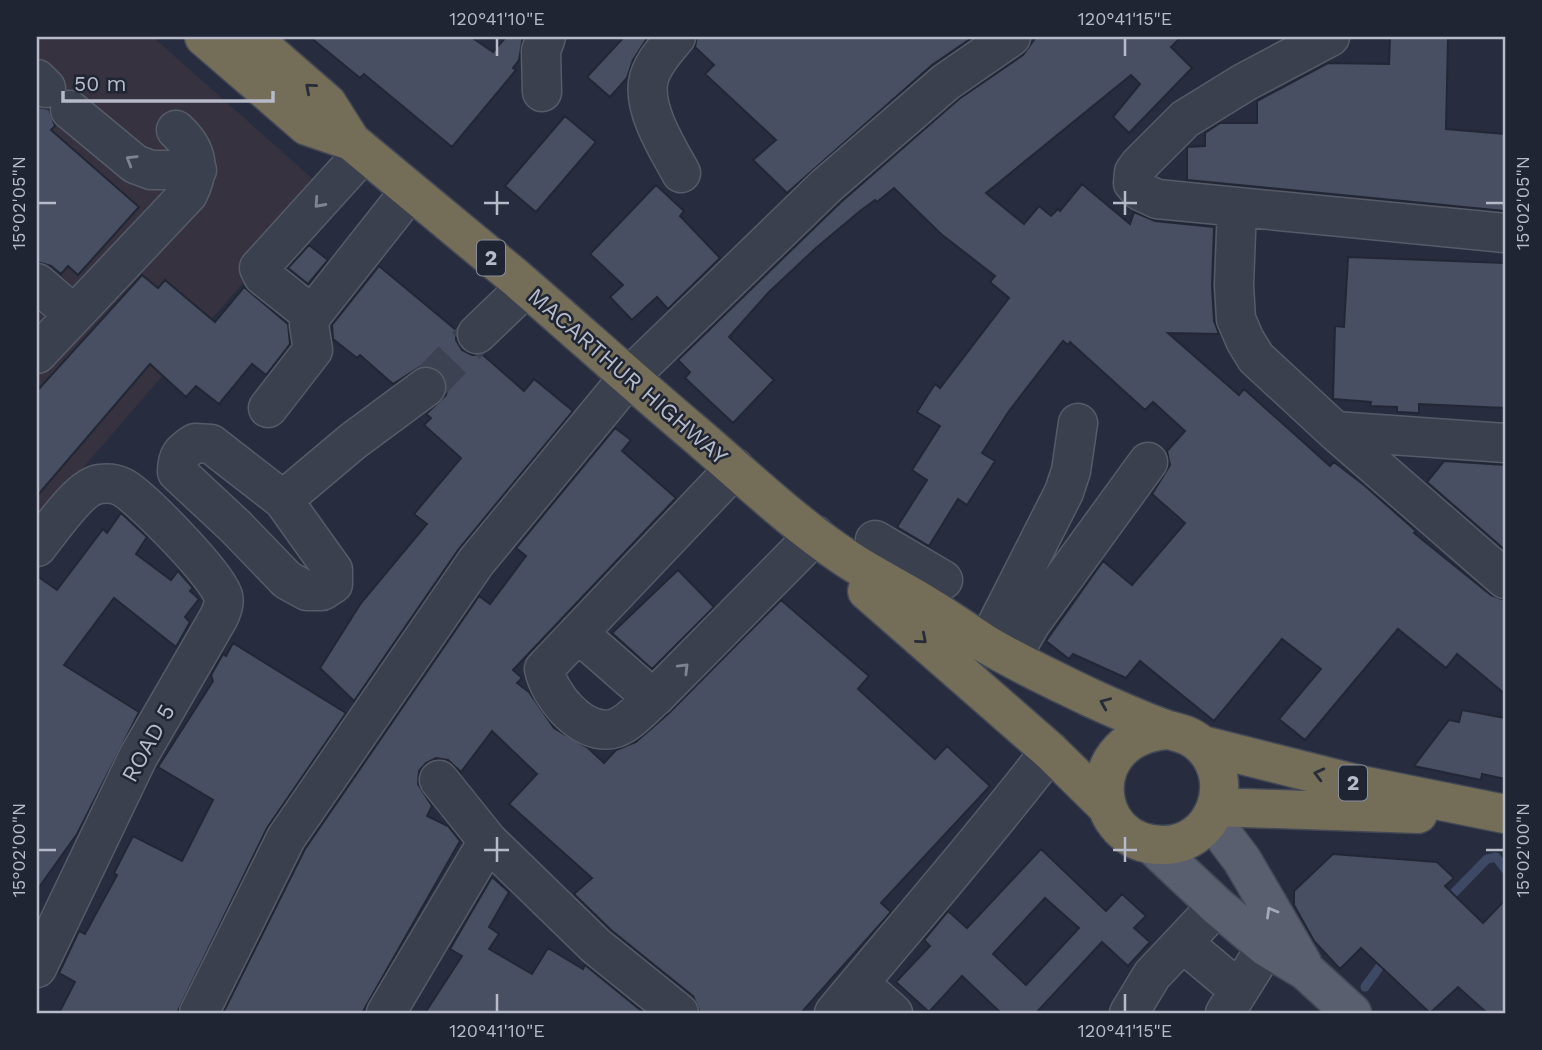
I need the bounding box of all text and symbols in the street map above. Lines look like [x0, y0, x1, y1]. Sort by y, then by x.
text: 120°41'10"E [449, 8, 545, 29]
text: 120°41'15"E [1078, 8, 1172, 29]
scale bar [63, 60, 273, 104]
text: 50 m [74, 71, 126, 96]
one-way arrow [305, 84, 318, 96]
one-way arrow [126, 155, 139, 168]
text: 15°02'05"N [8, 156, 29, 250]
text: 15°02'05"N [1512, 156, 1533, 250]
one-way arrow [315, 195, 327, 208]
road number: 2 [477, 240, 505, 276]
street label: MACARTHUR HIGHWAY [522, 282, 733, 470]
one-way arrow [914, 631, 927, 643]
one-way arrow [676, 663, 689, 676]
one-way arrow [1099, 698, 1111, 712]
street label: ROAD 5 [116, 700, 181, 787]
road number: 2 [1339, 766, 1367, 800]
one-way arrow [1313, 768, 1325, 782]
text: 15°02'00"N [8, 803, 29, 897]
text: 15°02'00"N [1512, 803, 1533, 897]
one-way arrow [1266, 907, 1279, 919]
text: 120°41'10"E [449, 1020, 545, 1041]
text: 120°41'15"E [1078, 1020, 1172, 1041]

